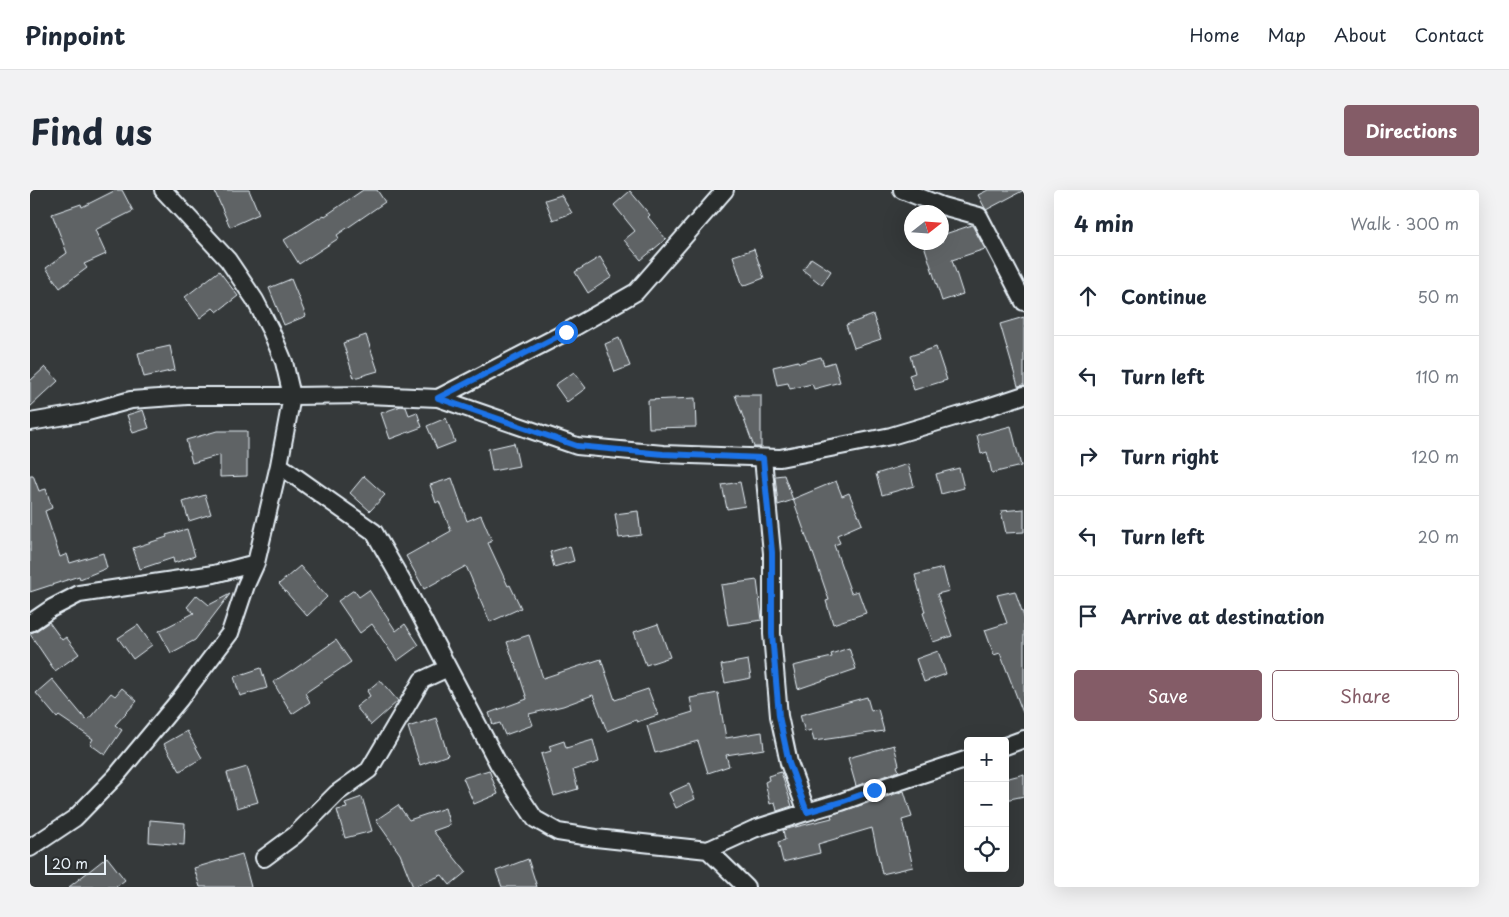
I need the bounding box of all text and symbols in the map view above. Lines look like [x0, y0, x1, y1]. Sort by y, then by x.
text: Pinpoint [25, 17, 126, 53]
text: Home [1189, 21, 1239, 48]
text: Map [1267, 21, 1306, 48]
text: About [1334, 21, 1386, 48]
text: Contact [1414, 21, 1484, 48]
text: Find us [30, 104, 152, 157]
button: Directions [1344, 105, 1479, 156]
north arrow [904, 205, 949, 250]
text: 4 min [1074, 207, 1134, 239]
text: Walk · 300 m [1350, 211, 1459, 235]
icon: ahead [1074, 282, 1102, 310]
text: Continue [1121, 282, 1207, 310]
text: 50 m [1418, 284, 1459, 308]
route start [555, 321, 578, 344]
icon: left [1074, 362, 1102, 390]
text: Turn left [1121, 362, 1205, 390]
text: 110 m [1416, 364, 1459, 388]
icon: right [1074, 442, 1102, 470]
text: Turn right [1121, 442, 1219, 470]
text: 120 m [1412, 444, 1459, 468]
icon: left [1074, 522, 1102, 550]
text: Turn left [1121, 522, 1205, 550]
text: 20 m [1418, 524, 1459, 548]
icon: arrive [1074, 602, 1102, 630]
text: Arrive at destination [1121, 602, 1325, 630]
button: Save [1074, 670, 1262, 721]
button: Share [1272, 670, 1459, 721]
map controls [964, 737, 1009, 872]
button: + [964, 737, 1009, 782]
route end [863, 779, 886, 802]
button: − [964, 782, 1009, 827]
button: locate [964, 827, 1009, 872]
scale bar [45, 852, 106, 875]
text: 20 m [52, 853, 88, 874]

